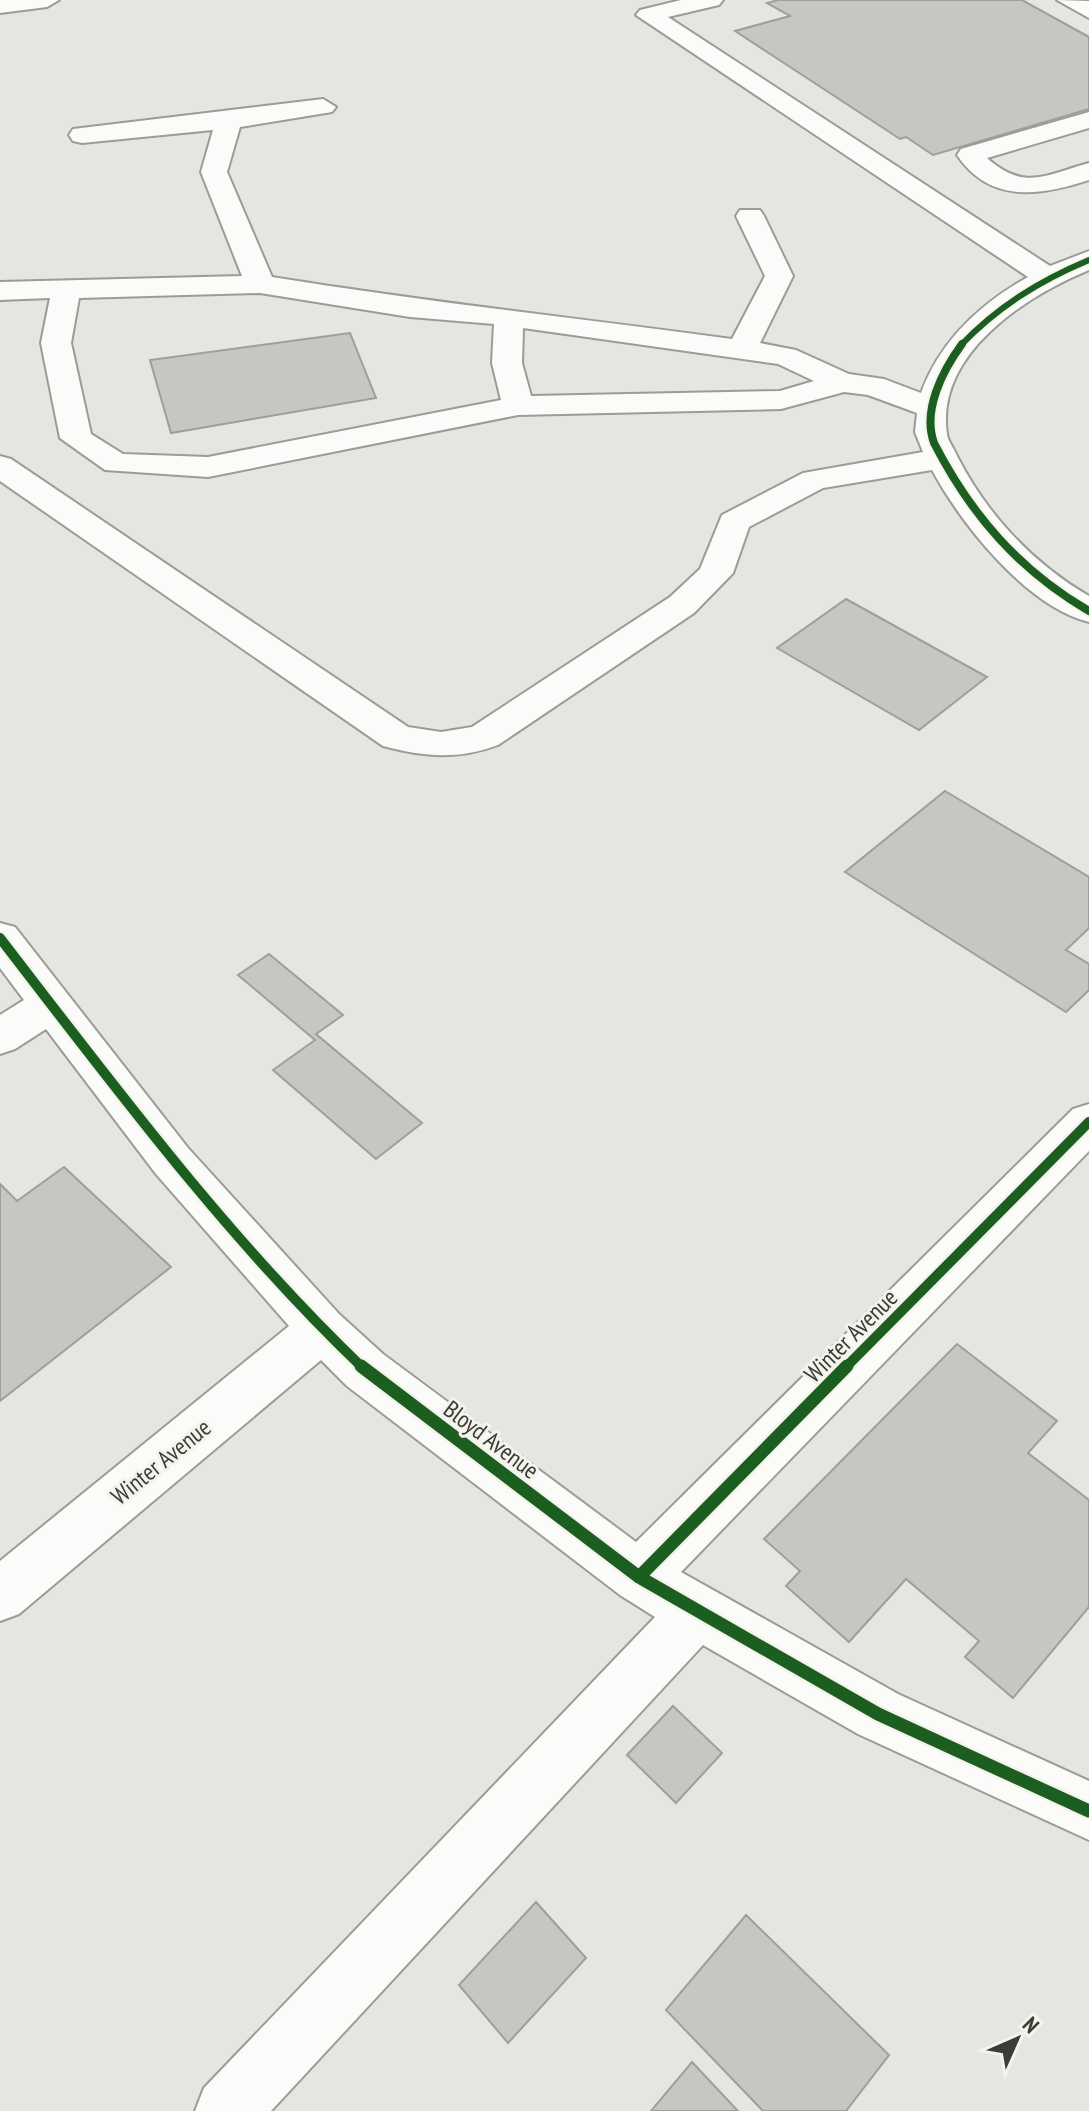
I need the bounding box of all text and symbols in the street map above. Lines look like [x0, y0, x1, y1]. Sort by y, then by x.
street label: Winter Avenue [797, 1282, 904, 1389]
street label: Bloyd Avenue [437, 1394, 545, 1486]
street label: Winter Avenue [104, 1412, 217, 1511]
north arrow [977, 1999, 1057, 2079]
text: N [1017, 2011, 1045, 2039]

